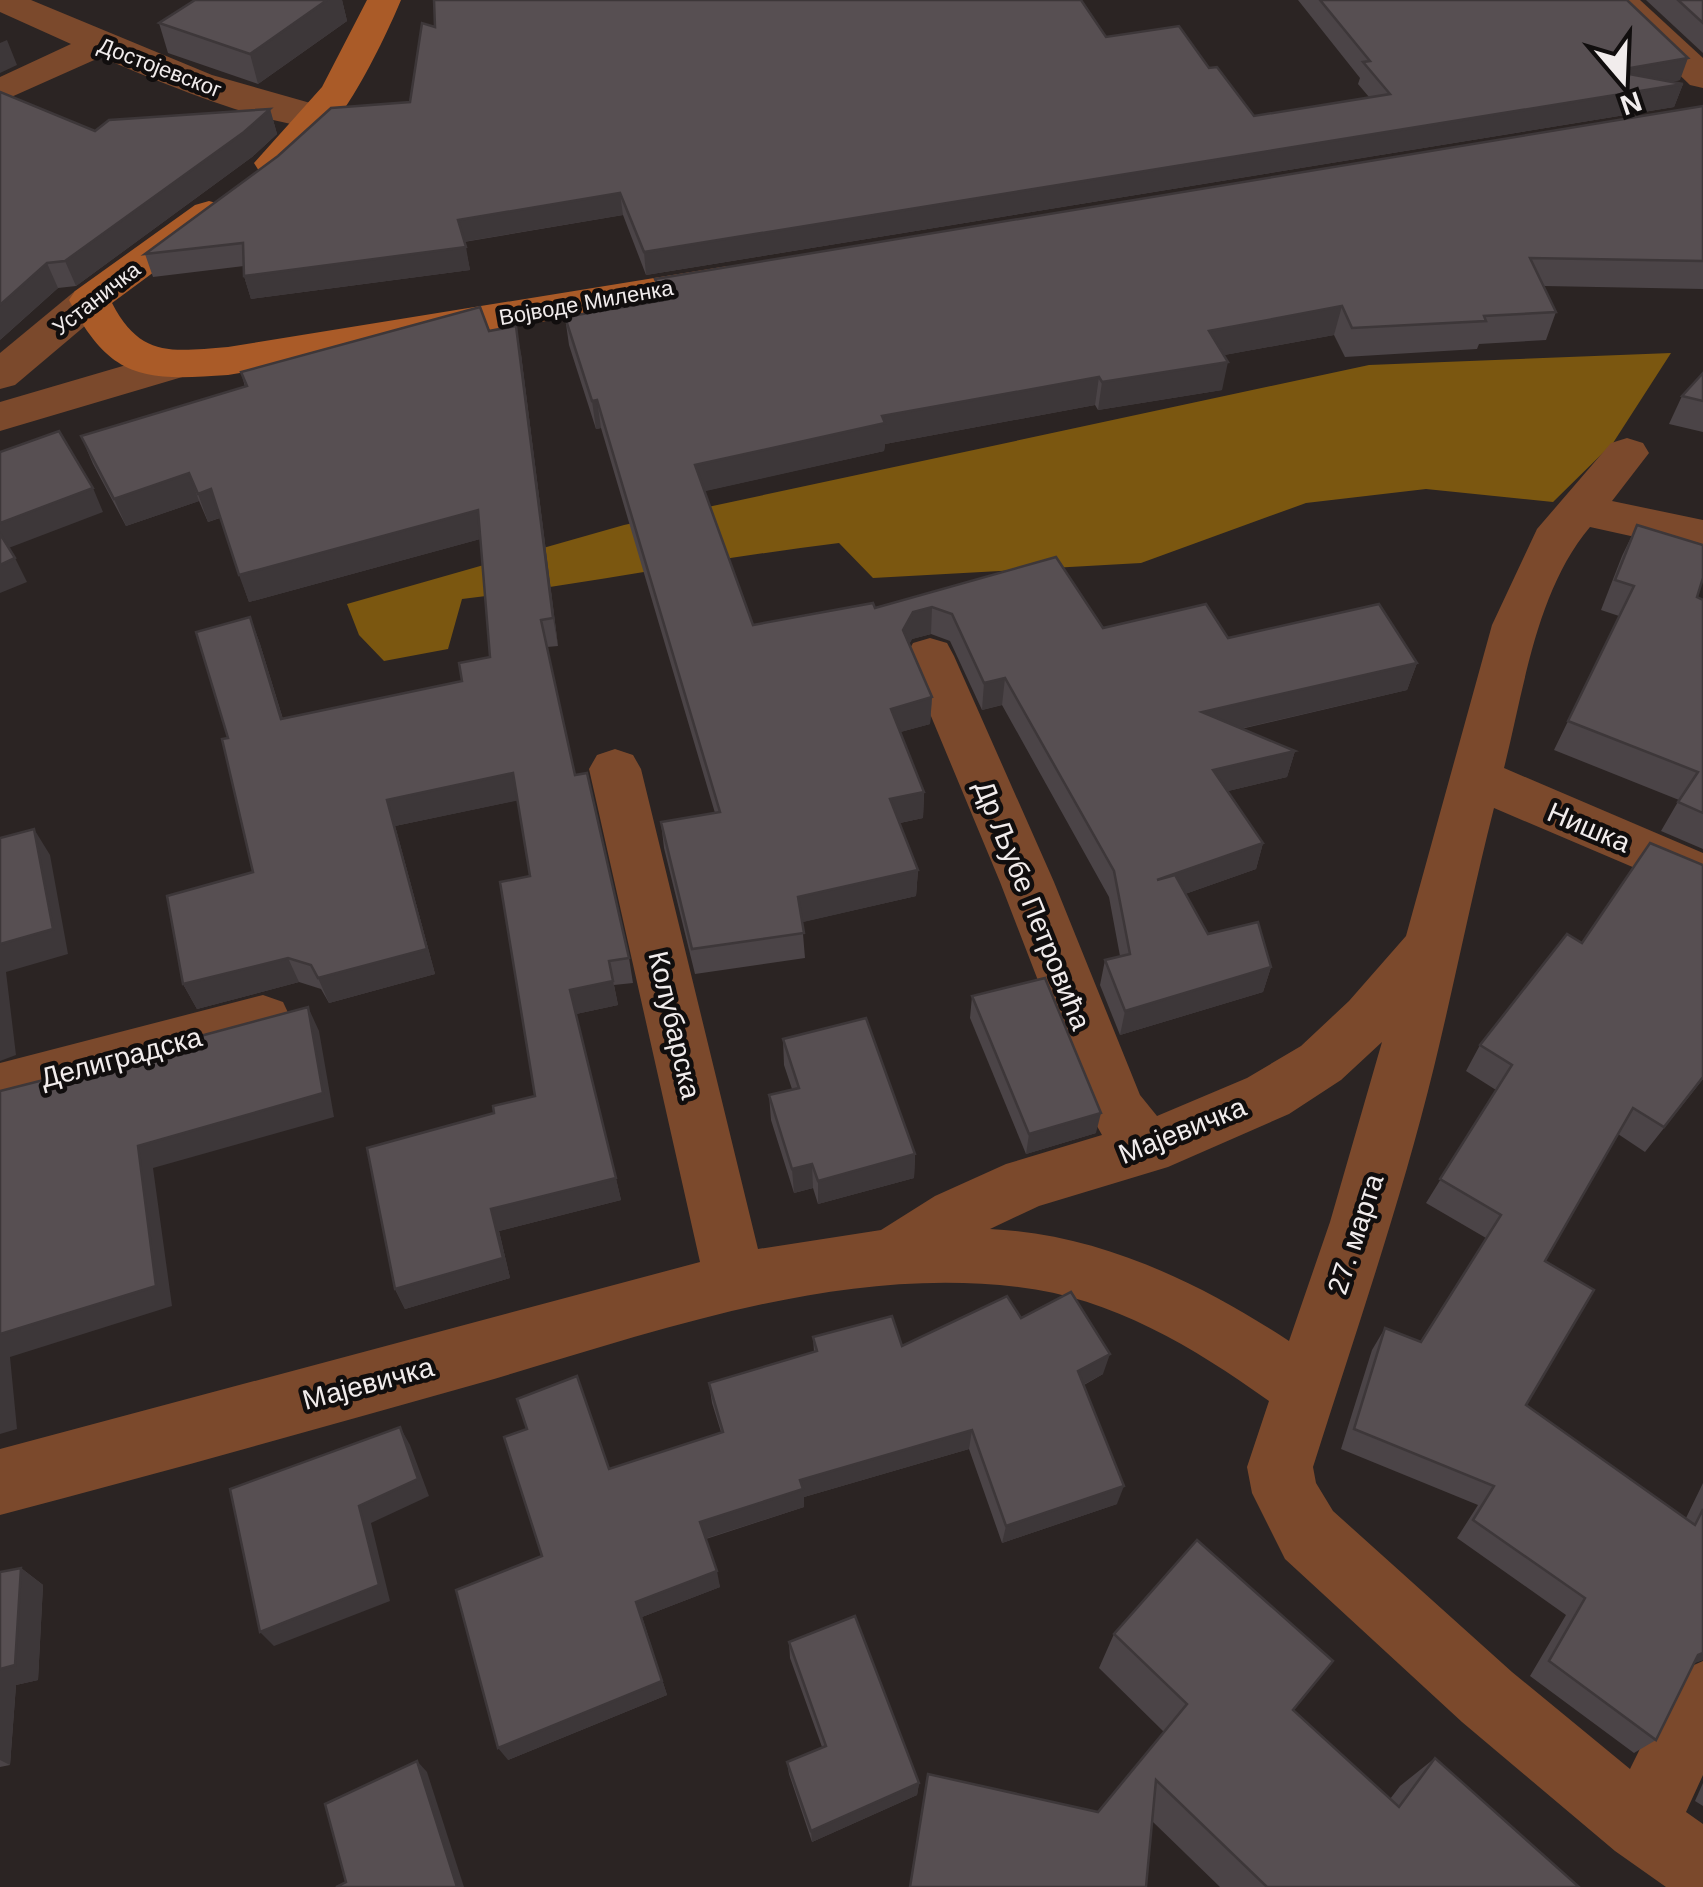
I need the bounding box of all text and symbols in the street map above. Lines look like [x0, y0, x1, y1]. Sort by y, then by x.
north arrow [1573, 30, 1673, 130]
street label: Достојевског [95, 32, 225, 102]
text: N [1616, 85, 1646, 121]
street label: Устаничка [48, 256, 146, 340]
street label: Војводе Миленка [497, 275, 676, 330]
street label: Др Љубе Петровића [968, 776, 1097, 1035]
street label: Нишка [1543, 796, 1635, 859]
street label: Колубарска [642, 948, 707, 1103]
street label: Делиградска [37, 1021, 206, 1094]
street label: Мајевичка [1114, 1091, 1251, 1170]
street label: 27. марта [1321, 1170, 1390, 1298]
street label: Мајевичка [299, 1351, 438, 1416]

